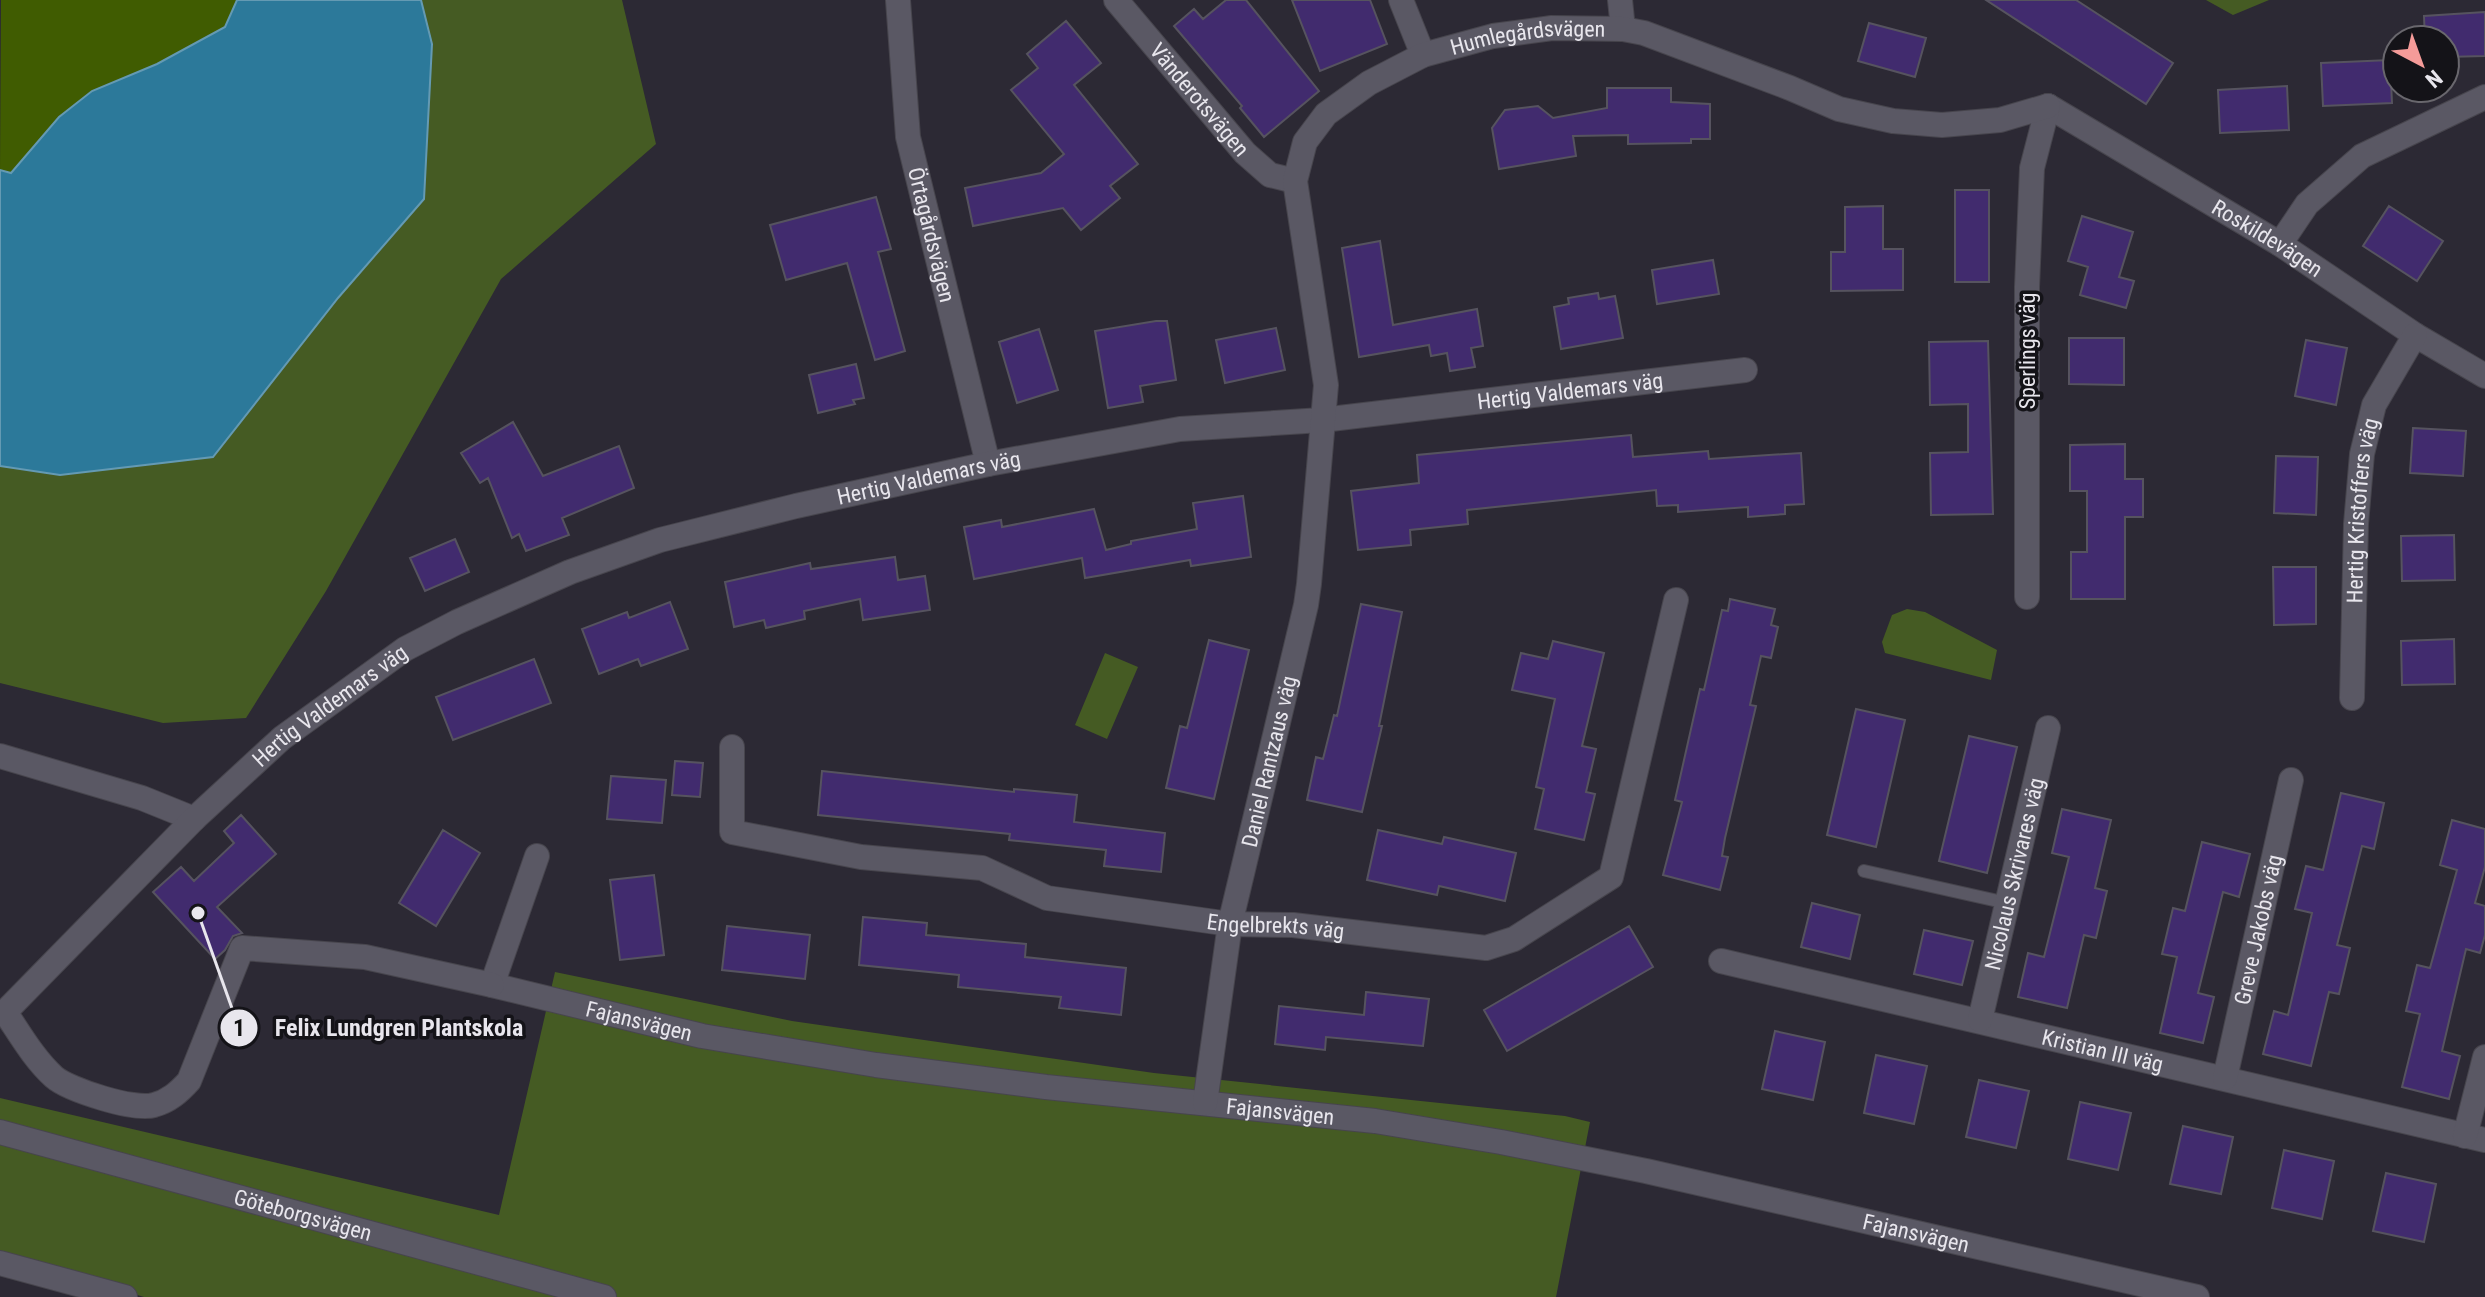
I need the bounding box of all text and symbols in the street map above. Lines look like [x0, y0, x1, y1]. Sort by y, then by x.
street label: Humlegårdsvägen [1447, 15, 1605, 60]
north arrow [2381, 24, 2461, 104]
street label: Vänderotsvägen [1145, 38, 1254, 161]
text: N [2421, 65, 2447, 93]
street label: Örtagårdsvägen [903, 165, 960, 305]
street label: Roskildevägen [2208, 194, 2327, 282]
street label: Sperlings väg [2015, 293, 2040, 409]
street label: Hertig Valdemars väg [1476, 367, 1664, 414]
street label: Hertig Kristoffers väg [2342, 415, 2383, 603]
street label: Hertig Valdemars väg [835, 446, 1022, 509]
street label: Hertig Valdemars väg [247, 639, 412, 772]
street label: Daniel Rantzaus väg [1236, 673, 1301, 849]
street label: Nicolaus Skrivares väg [1980, 775, 2049, 973]
street label: Greve Jakobs väg [2229, 852, 2287, 1007]
street label: Engelbrekts väg [1205, 908, 1346, 944]
street label: Fajansvägen [583, 996, 695, 1046]
callout: Felix Lundgren Plantskola [219, 1004, 539, 1052]
text: 1 [233, 1014, 245, 1042]
text: Felix Lundgren Plantskola [275, 1014, 523, 1042]
street label: Kristian III väg [2040, 1024, 2166, 1077]
street label: Fajansvägen [1225, 1093, 1335, 1129]
street label: Göteborgsvägen [231, 1184, 375, 1245]
street label: Fajansvägen [1860, 1208, 1972, 1257]

